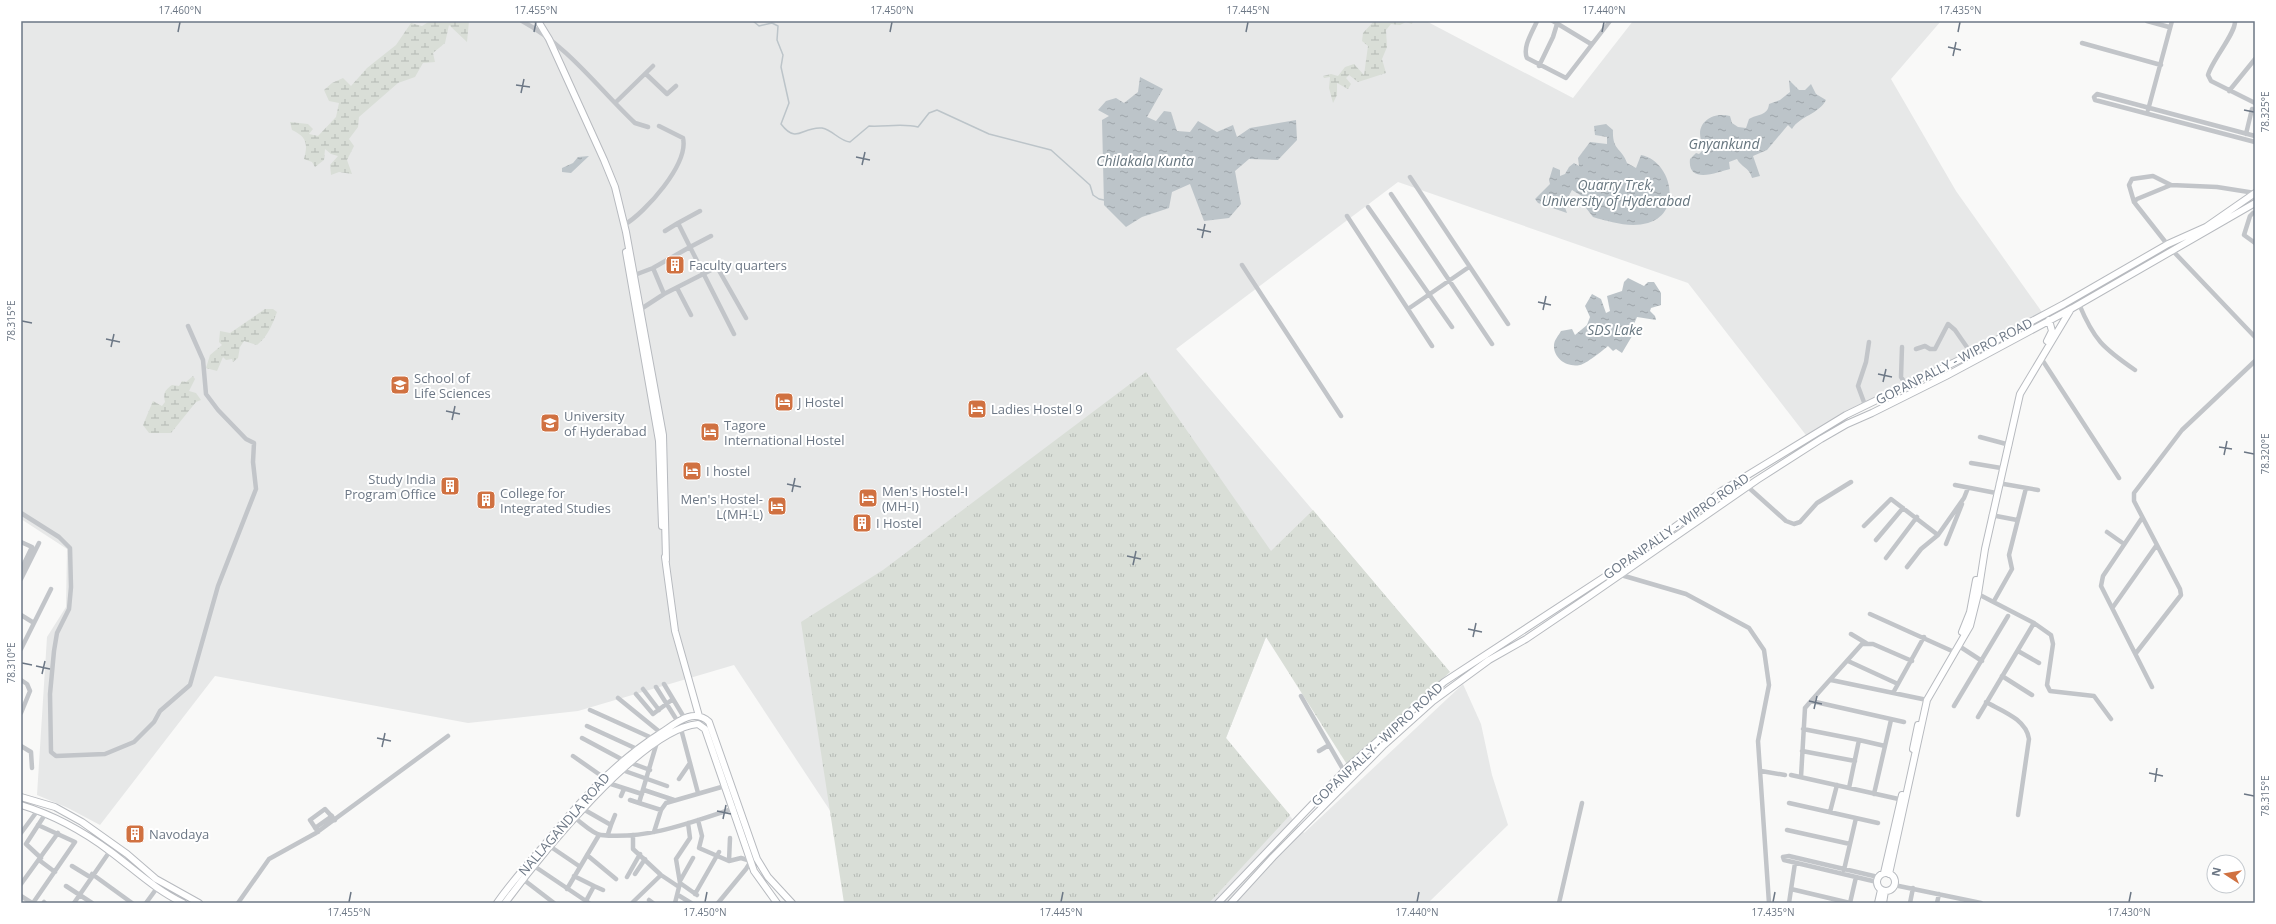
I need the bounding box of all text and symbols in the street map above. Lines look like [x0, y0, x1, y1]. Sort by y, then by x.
text: 17.460°N [158, 3, 202, 17]
text: 17.455°N [514, 3, 558, 17]
text: 17.450°N [870, 3, 914, 17]
text: 17.445°N [1226, 3, 1270, 17]
text: 17.440°N [1582, 3, 1626, 17]
text: 17.435°N [1938, 3, 1982, 17]
text: 78.325°E [2258, 91, 2272, 133]
water label: Gnyankund [1688, 134, 1760, 153]
water label: Chilakala Kunta [1096, 151, 1194, 170]
water label: Quarry Trek, University of Hyderabad [1542, 175, 1691, 210]
building icon: Faculty quarters [664, 254, 686, 276]
place label: Faculty quarters [689, 256, 787, 274]
text: 78.315°E [4, 300, 18, 342]
street label: GOPANPALLY - WIPRO ROAD [1872, 313, 2036, 409]
water label: SDS Lake [1587, 320, 1643, 339]
place label: School of Life Sciences [414, 369, 491, 402]
school or university icon: School of Life Sciences [389, 374, 411, 396]
hotel icon: J Hostel [773, 391, 795, 413]
place label: J Hostel [796, 393, 844, 411]
hotel icon: Ladies Hostel 9 [966, 398, 988, 420]
place label: Ladies Hostel 9 [991, 400, 1083, 418]
place label: University of Hyderabad [564, 407, 647, 440]
school or university icon: University of Hyderabad [539, 412, 561, 434]
place label: Tagore International Hostel [724, 416, 844, 449]
hotel icon: Tagore International Hostel [699, 421, 721, 443]
text: 78.320°E [2258, 433, 2272, 475]
hotel icon: I hostel [681, 460, 703, 482]
place label: I hostel [706, 462, 750, 480]
street label: GOPANPALLY - WIPRO ROAD [1600, 469, 1752, 583]
place label: Study India Program Office [344, 470, 436, 503]
building icon: Study India Program Office [439, 475, 461, 497]
place label: Men's Hostel-I (MH-I) [882, 482, 968, 515]
place label: College for Integrated Studies [500, 484, 611, 517]
hotel icon: Men's Hostel-I (MH-I) [857, 487, 879, 509]
building icon: College for Integrated Studies [475, 489, 497, 511]
place label: Men's Hostel- L(MH-L) [681, 490, 763, 523]
hotel icon: Men's Hostel- L(MH-L) [766, 495, 788, 517]
building icon: I Hostel [851, 512, 873, 534]
place label: I Hostel [876, 514, 922, 532]
text: 78.310°E [4, 642, 18, 684]
street label: GOPANPALLY - WIPRO ROAD [1307, 678, 1447, 810]
street label: NALLAGANDLA ROAD [514, 769, 614, 879]
text: 78.315°E [2258, 775, 2272, 817]
building icon: Navodaya [124, 823, 146, 845]
place label: Navodaya [149, 825, 209, 843]
north arrow [2206, 854, 2246, 894]
text: N [2207, 866, 2224, 878]
text: 17.455°N [327, 905, 371, 919]
text: 17.450°N [683, 905, 727, 919]
text: 17.445°N [1039, 905, 1083, 919]
text: 17.440°N [1395, 905, 1439, 919]
text: 17.435°N [1751, 905, 1795, 919]
text: 17.430°N [2107, 905, 2151, 919]

